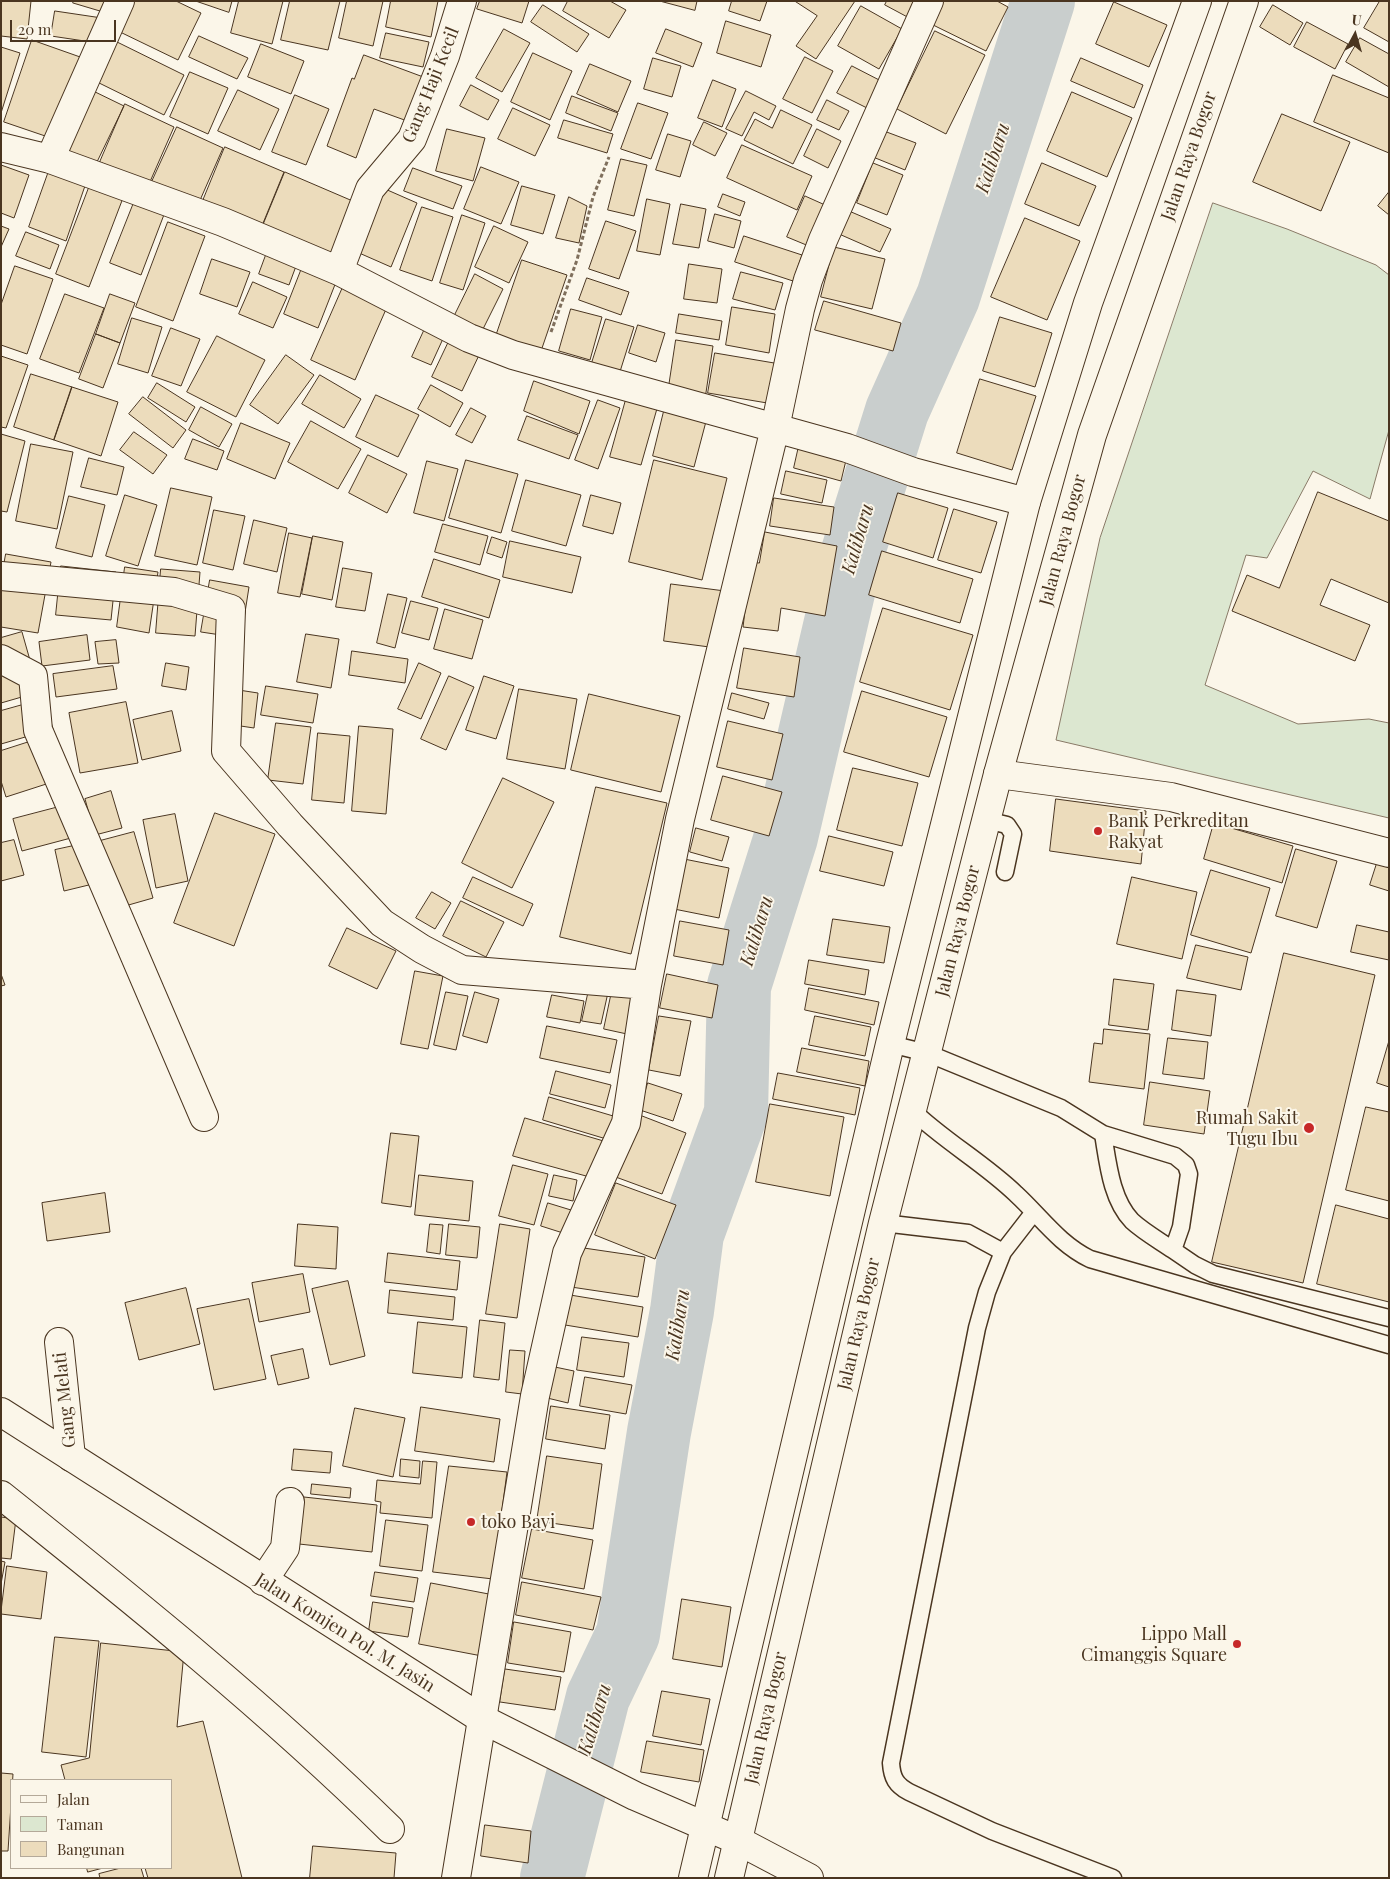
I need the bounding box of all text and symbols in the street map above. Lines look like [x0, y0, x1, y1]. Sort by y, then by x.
scale bar [12, 10, 119, 42]
north arrow [1330, 10, 1380, 60]
text: U [1351, 10, 1362, 30]
text: 20 m [18, 19, 51, 39]
street label: Gang Haji Kecil [398, 24, 464, 146]
street label: Jalan Raya Bogor [1157, 89, 1221, 223]
water label: Kalibaru [971, 120, 1015, 196]
street label: Jalan Raya Bogor [1035, 472, 1091, 608]
water label: Kalibaru [837, 501, 879, 577]
place label: Bank Perkreditan Rakyat [1108, 810, 1249, 852]
marker: Bank Perkreditan Rakyat [1092, 825, 1104, 837]
street label: Jalan Raya Bogor [931, 863, 985, 999]
water label: Kalibaru [736, 893, 778, 969]
place label: Rumah Sakit Tugu Ibu [1196, 1107, 1298, 1150]
marker: Rumah Sakit Tugu Ibu [1302, 1121, 1316, 1135]
street label: Jalan Raya Bogor [833, 1256, 885, 1392]
water label: Kalibaru [661, 1288, 695, 1362]
street label: Gang Melati [49, 1351, 81, 1449]
place label: toko Bayi [481, 1511, 555, 1533]
marker: toko Bayi [465, 1516, 477, 1528]
street label: Jalan Komjen Pol. M. Jasin [251, 1569, 439, 1697]
place label: Lippo Mall Cimanggis Square [1081, 1623, 1227, 1666]
marker: Lippo Mall Cimanggis Square [1231, 1638, 1243, 1650]
street label: Jalan Raya Bogor [740, 1650, 792, 1786]
water label: Kalibaru [574, 1681, 616, 1757]
legend [10, 1779, 172, 1869]
text: Jalan [57, 1789, 90, 1809]
text: Taman [57, 1814, 103, 1834]
text: Bangunan [57, 1839, 125, 1859]

